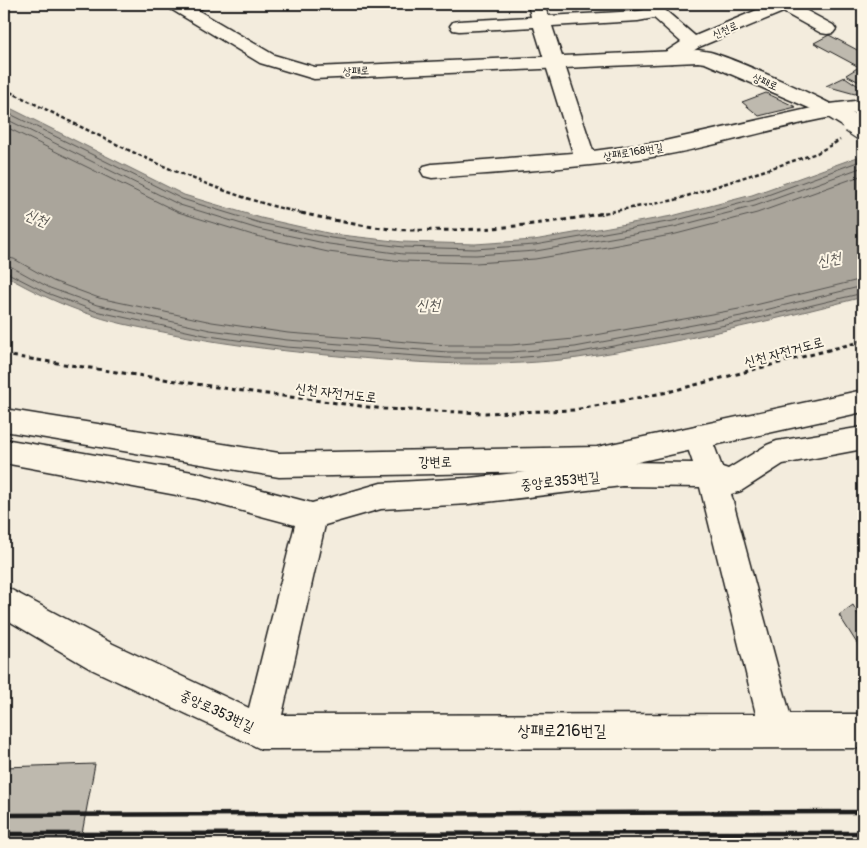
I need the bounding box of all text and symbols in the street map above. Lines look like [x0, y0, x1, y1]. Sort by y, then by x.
street label: 신천로 [710, 19, 740, 41]
street label: 상패로 [342, 64, 370, 78]
street label: 상패로 [750, 71, 780, 93]
street label: 상패로168번길 [602, 141, 664, 163]
water label: 신천 [21, 205, 53, 232]
water label: 신천 [815, 248, 845, 272]
water label: 신천 [416, 296, 442, 315]
street label: 신천 자전거도로 [742, 333, 826, 371]
street label: 신천 자전거도로 [294, 380, 378, 406]
street label: 강변로 [418, 453, 452, 471]
street label: 중앙로353번길 [520, 468, 601, 494]
street label: 중앙로353번길 [177, 686, 257, 736]
street label: 상패로216번길 [518, 721, 607, 741]

